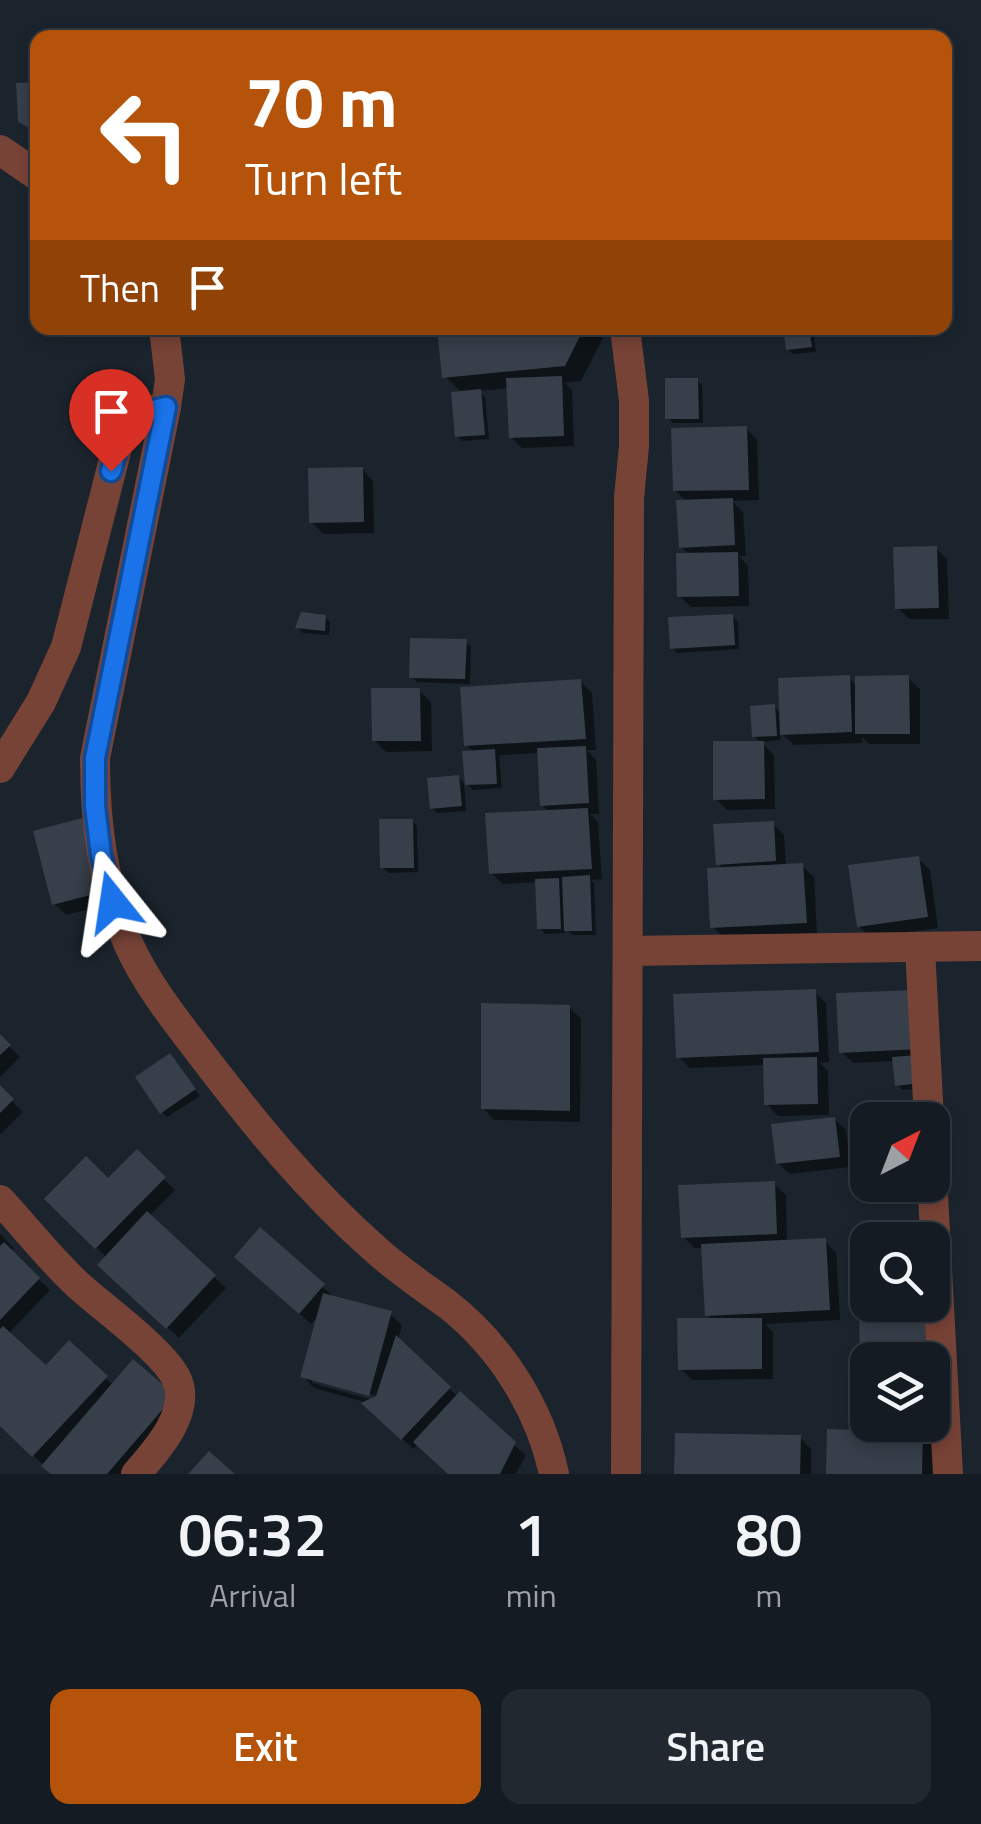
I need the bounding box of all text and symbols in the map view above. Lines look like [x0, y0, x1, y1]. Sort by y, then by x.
text: 70 m [245, 48, 398, 154]
icon: left [80, 70, 210, 200]
text: Turn left [245, 144, 402, 212]
text: Then [80, 259, 160, 317]
icon: arrive [180, 260, 235, 315]
pin [69, 369, 154, 472]
icon: arrive [84, 384, 139, 439]
position arrow [61, 850, 165, 954]
north arrow [850, 1102, 950, 1202]
map controls [850, 1102, 950, 1442]
button: search [850, 1222, 950, 1322]
button: layers [850, 1342, 950, 1442]
text: 06:32 [179, 1488, 327, 1579]
text: 1 [514, 1488, 548, 1579]
text: 80 [735, 1488, 802, 1579]
text: Arrival [209, 1571, 296, 1619]
text: min [506, 1571, 557, 1619]
text: m [755, 1571, 782, 1619]
button: Exit [50, 1689, 481, 1804]
button: Share [501, 1689, 931, 1804]

